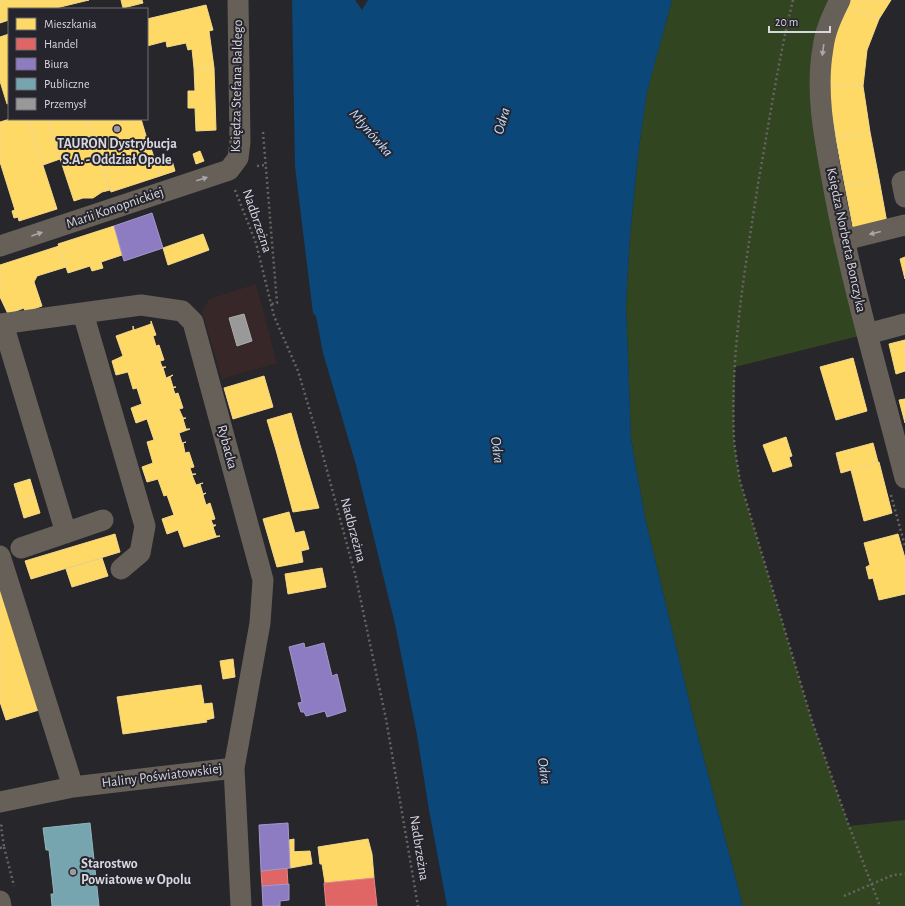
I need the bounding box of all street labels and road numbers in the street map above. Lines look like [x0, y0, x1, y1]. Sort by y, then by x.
street label: Księdza Stefana Baldego [229, 19, 245, 153]
street label: Księdza Norberta Bonczyka [824, 166, 868, 314]
street label: Marii Konopnickiej [65, 185, 165, 231]
street label: Nadbrzeżna [240, 187, 275, 255]
street label: Rybacka [214, 423, 240, 471]
street label: Nadbrzeżna [338, 496, 368, 564]
street label: Haliny Poświatowskiej [101, 762, 223, 790]
street label: Nadbrzeżna [407, 814, 431, 882]

